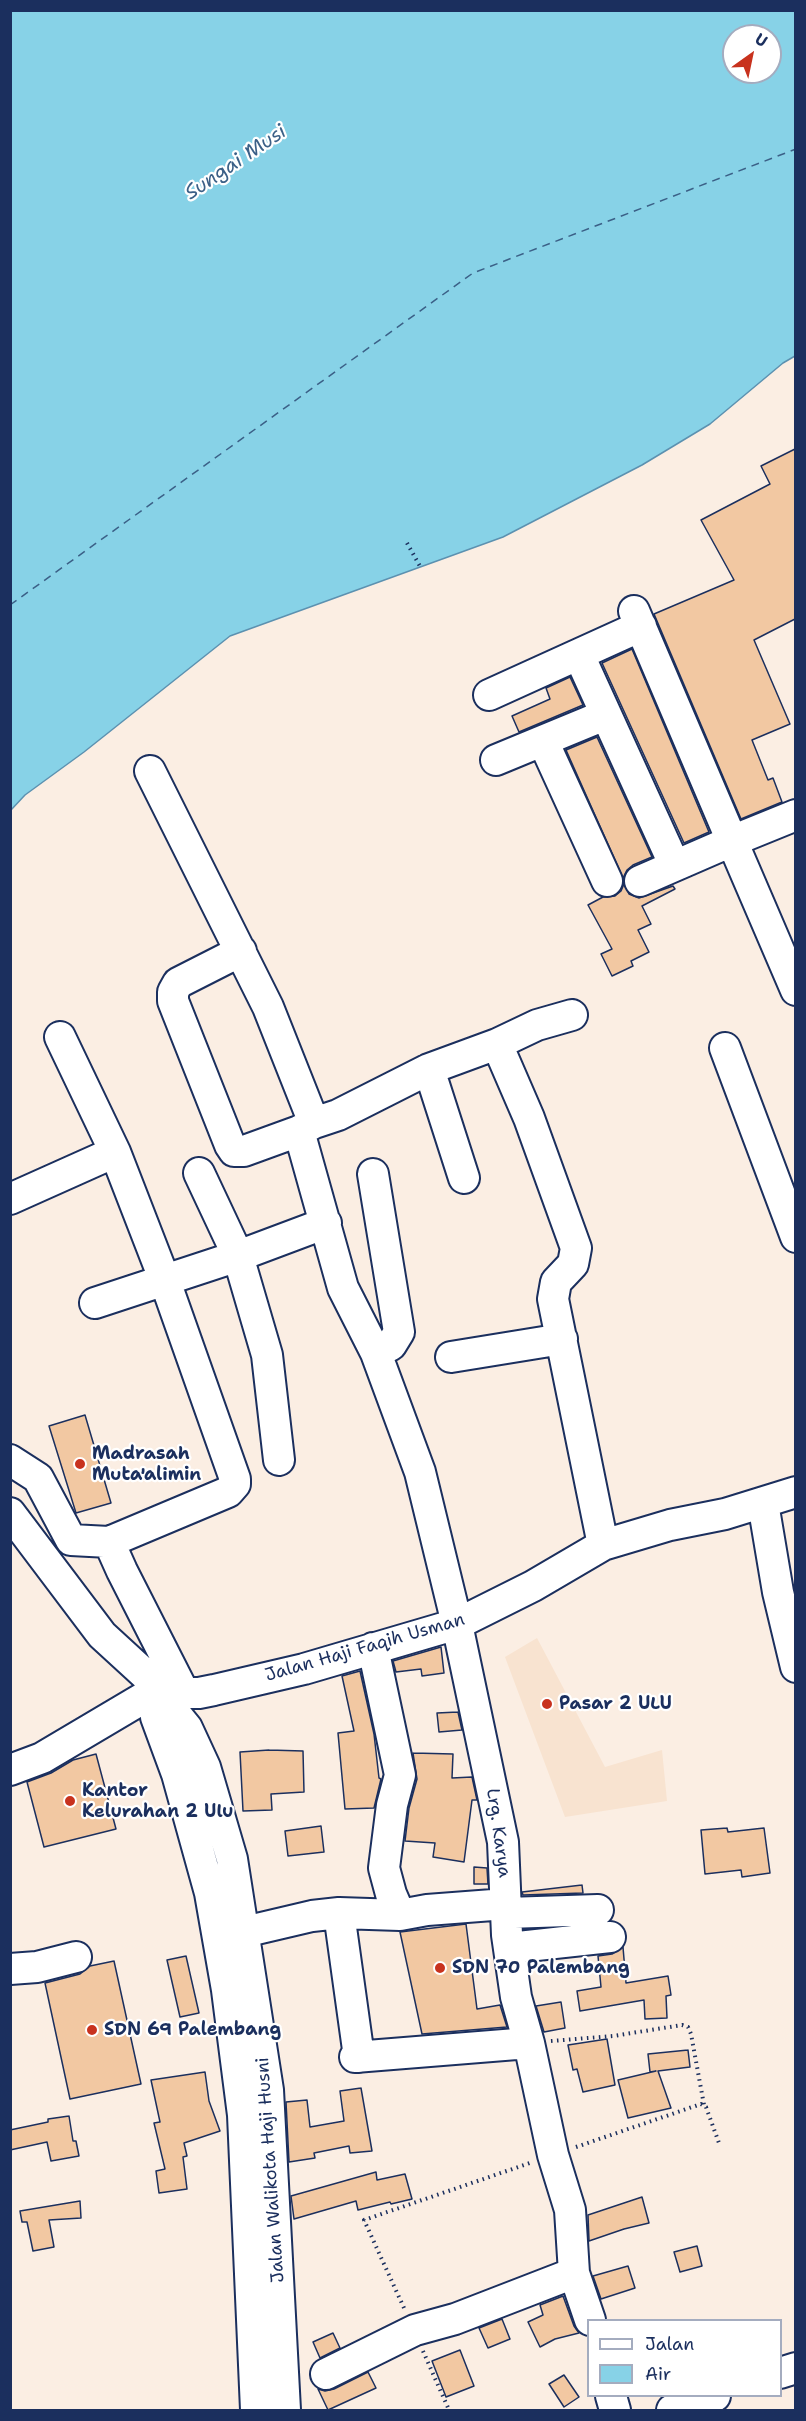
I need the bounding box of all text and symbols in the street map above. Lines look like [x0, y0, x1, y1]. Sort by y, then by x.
north arrow [722, 24, 782, 84]
text: U [751, 28, 771, 52]
water label: Sungai Musi [181, 120, 291, 206]
place label: Madrasah Muta'alimin [92, 1443, 201, 1486]
marker: Madrasah Muta'alimin [73, 1457, 87, 1471]
street label: Jalan Haji Faqih Usman [263, 1609, 467, 1687]
place label: Pasar 2 ULU [559, 1693, 672, 1715]
marker: Pasar 2 ULU [540, 1697, 554, 1711]
place label: Kantor Kelurahan 2 Ulu [82, 1780, 234, 1822]
street label: Lrg. Karya [481, 1787, 515, 1879]
marker: Kantor Kelurahan 2 Ulu [63, 1794, 77, 1808]
place label: SDN 70 Palembang [452, 1957, 630, 1979]
marker: SDN 70 Palembang [433, 1961, 447, 1975]
place label: SDN 69 Palembang [104, 2019, 281, 2041]
marker: SDN 69 Palembang [85, 2023, 99, 2037]
street label: Jalan Walikota Haji Husni [252, 2056, 290, 2284]
legend [587, 2319, 782, 2397]
text: Jalan [645, 2332, 694, 2356]
text: Air [645, 2362, 671, 2386]

